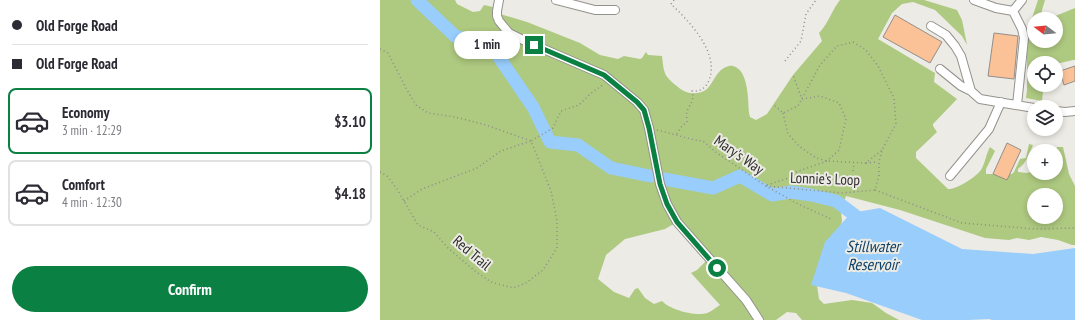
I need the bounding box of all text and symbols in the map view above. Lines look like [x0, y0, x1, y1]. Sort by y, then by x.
north arrow [1027, 12, 1063, 48]
map controls [1027, 12, 1063, 224]
text: Old Forge Road [36, 16, 118, 35]
callout: 1 min [454, 31, 520, 59]
text: 1 min [474, 36, 500, 53]
route end [525, 36, 543, 54]
text: Old Forge Road [36, 54, 118, 73]
button: locate [1027, 56, 1063, 92]
button: layers [1027, 100, 1063, 136]
icon: car [14, 103, 50, 139]
text: Economy [62, 103, 110, 122]
text: $3.10 [334, 112, 366, 131]
text: 3 min · 12:29 [62, 122, 122, 139]
street label: Mary's Way [711, 131, 768, 179]
button: + [1027, 144, 1063, 180]
street label: Lonnie's Loop [790, 168, 860, 189]
icon: car [14, 175, 50, 211]
text: Comfort [62, 175, 105, 194]
text: $4.18 [334, 184, 366, 203]
button: − [1027, 188, 1063, 224]
text: 4 min · 12:30 [62, 194, 122, 211]
street label: Red Trail [449, 231, 496, 274]
water label: Stillwater Reservoir [846, 236, 902, 274]
route start [708, 259, 726, 277]
button: Confirm [12, 266, 368, 312]

